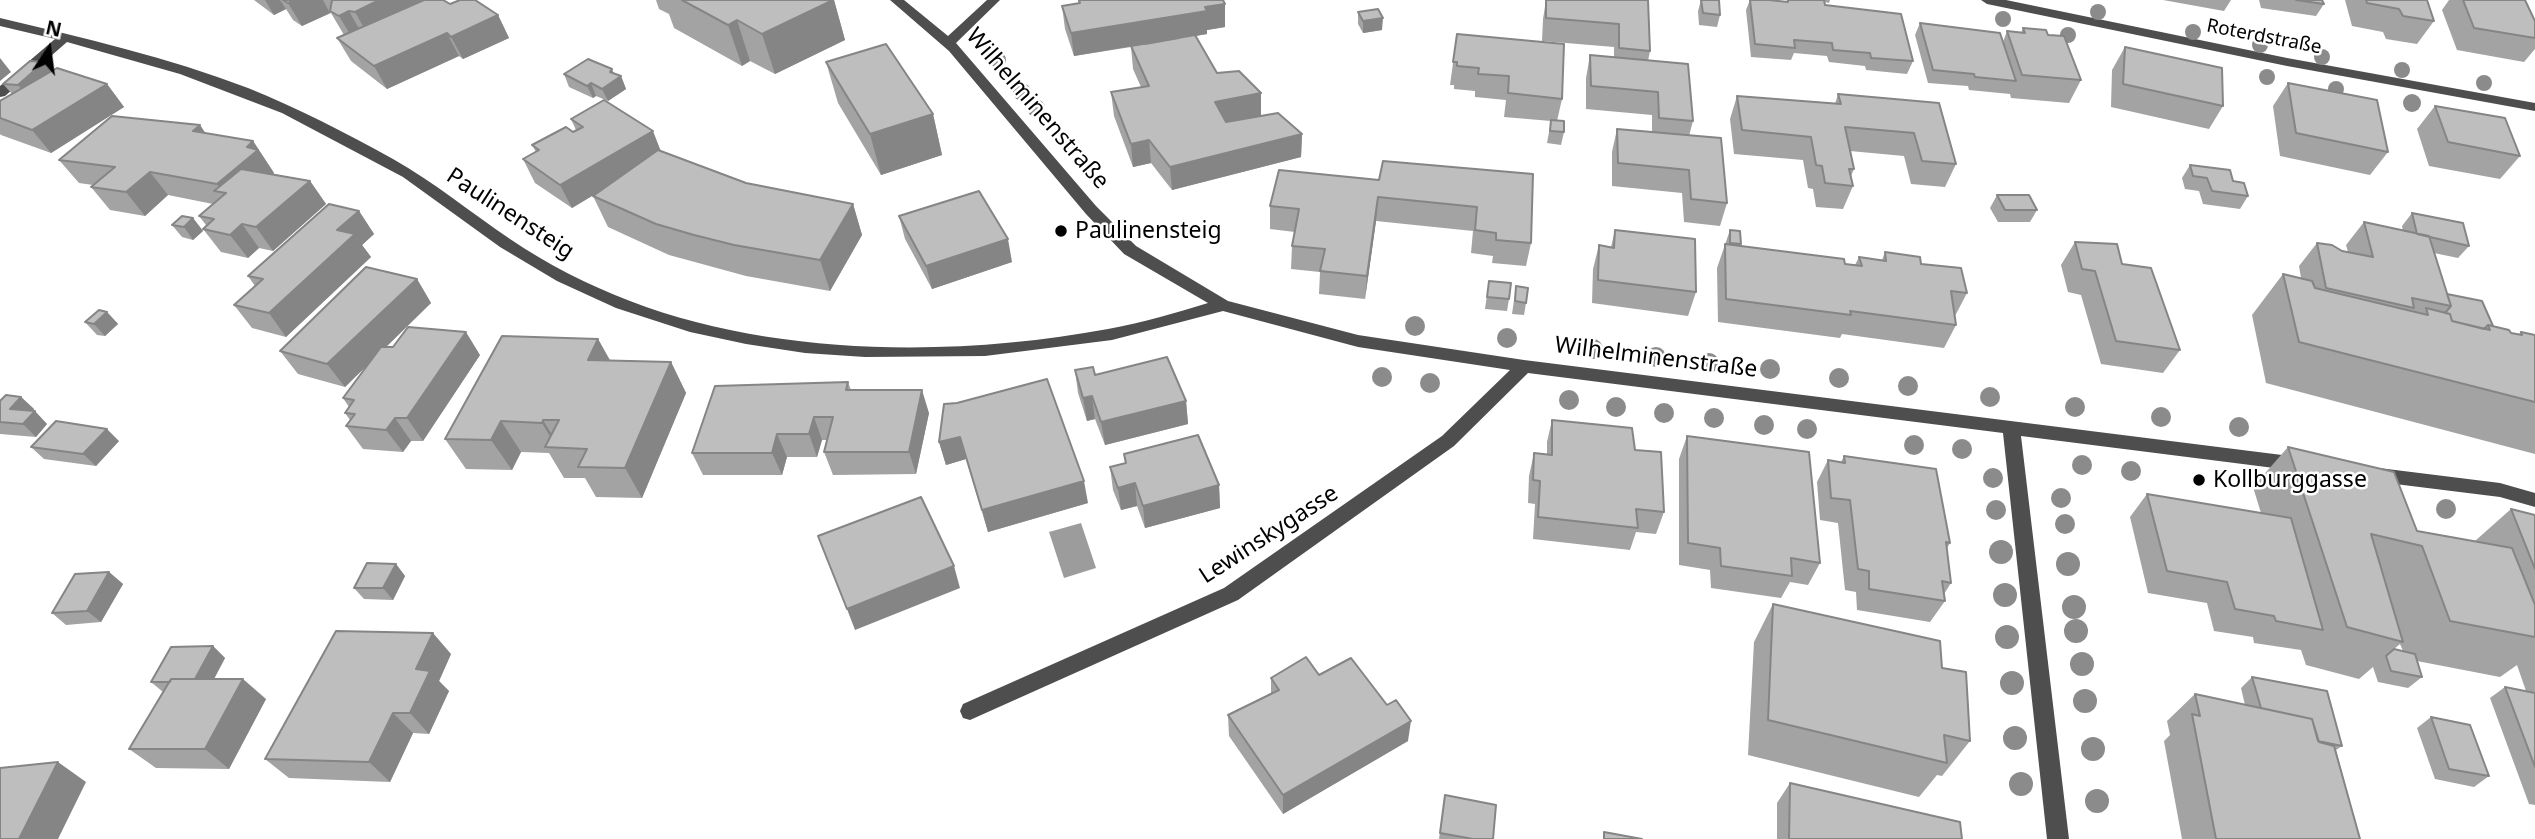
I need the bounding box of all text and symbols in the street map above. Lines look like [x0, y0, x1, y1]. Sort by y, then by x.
north arrow [14, 14, 84, 84]
text: N [43, 14, 64, 43]
street label: Roterdstraße [2204, 15, 2324, 59]
street label: Wilhelminenstraße [960, 23, 1114, 195]
street label: Paulinensteig [441, 162, 579, 266]
place label: Paulinensteig [1075, 217, 1222, 245]
marker: Paulinensteig [1053, 223, 1069, 239]
street label: Wilhelminenstraße [1553, 332, 1759, 384]
place label: Kollburggasse [2213, 466, 2367, 494]
marker: Kollburggasse [2191, 472, 2207, 488]
street label: Lewinskygasse [1194, 480, 1344, 590]

